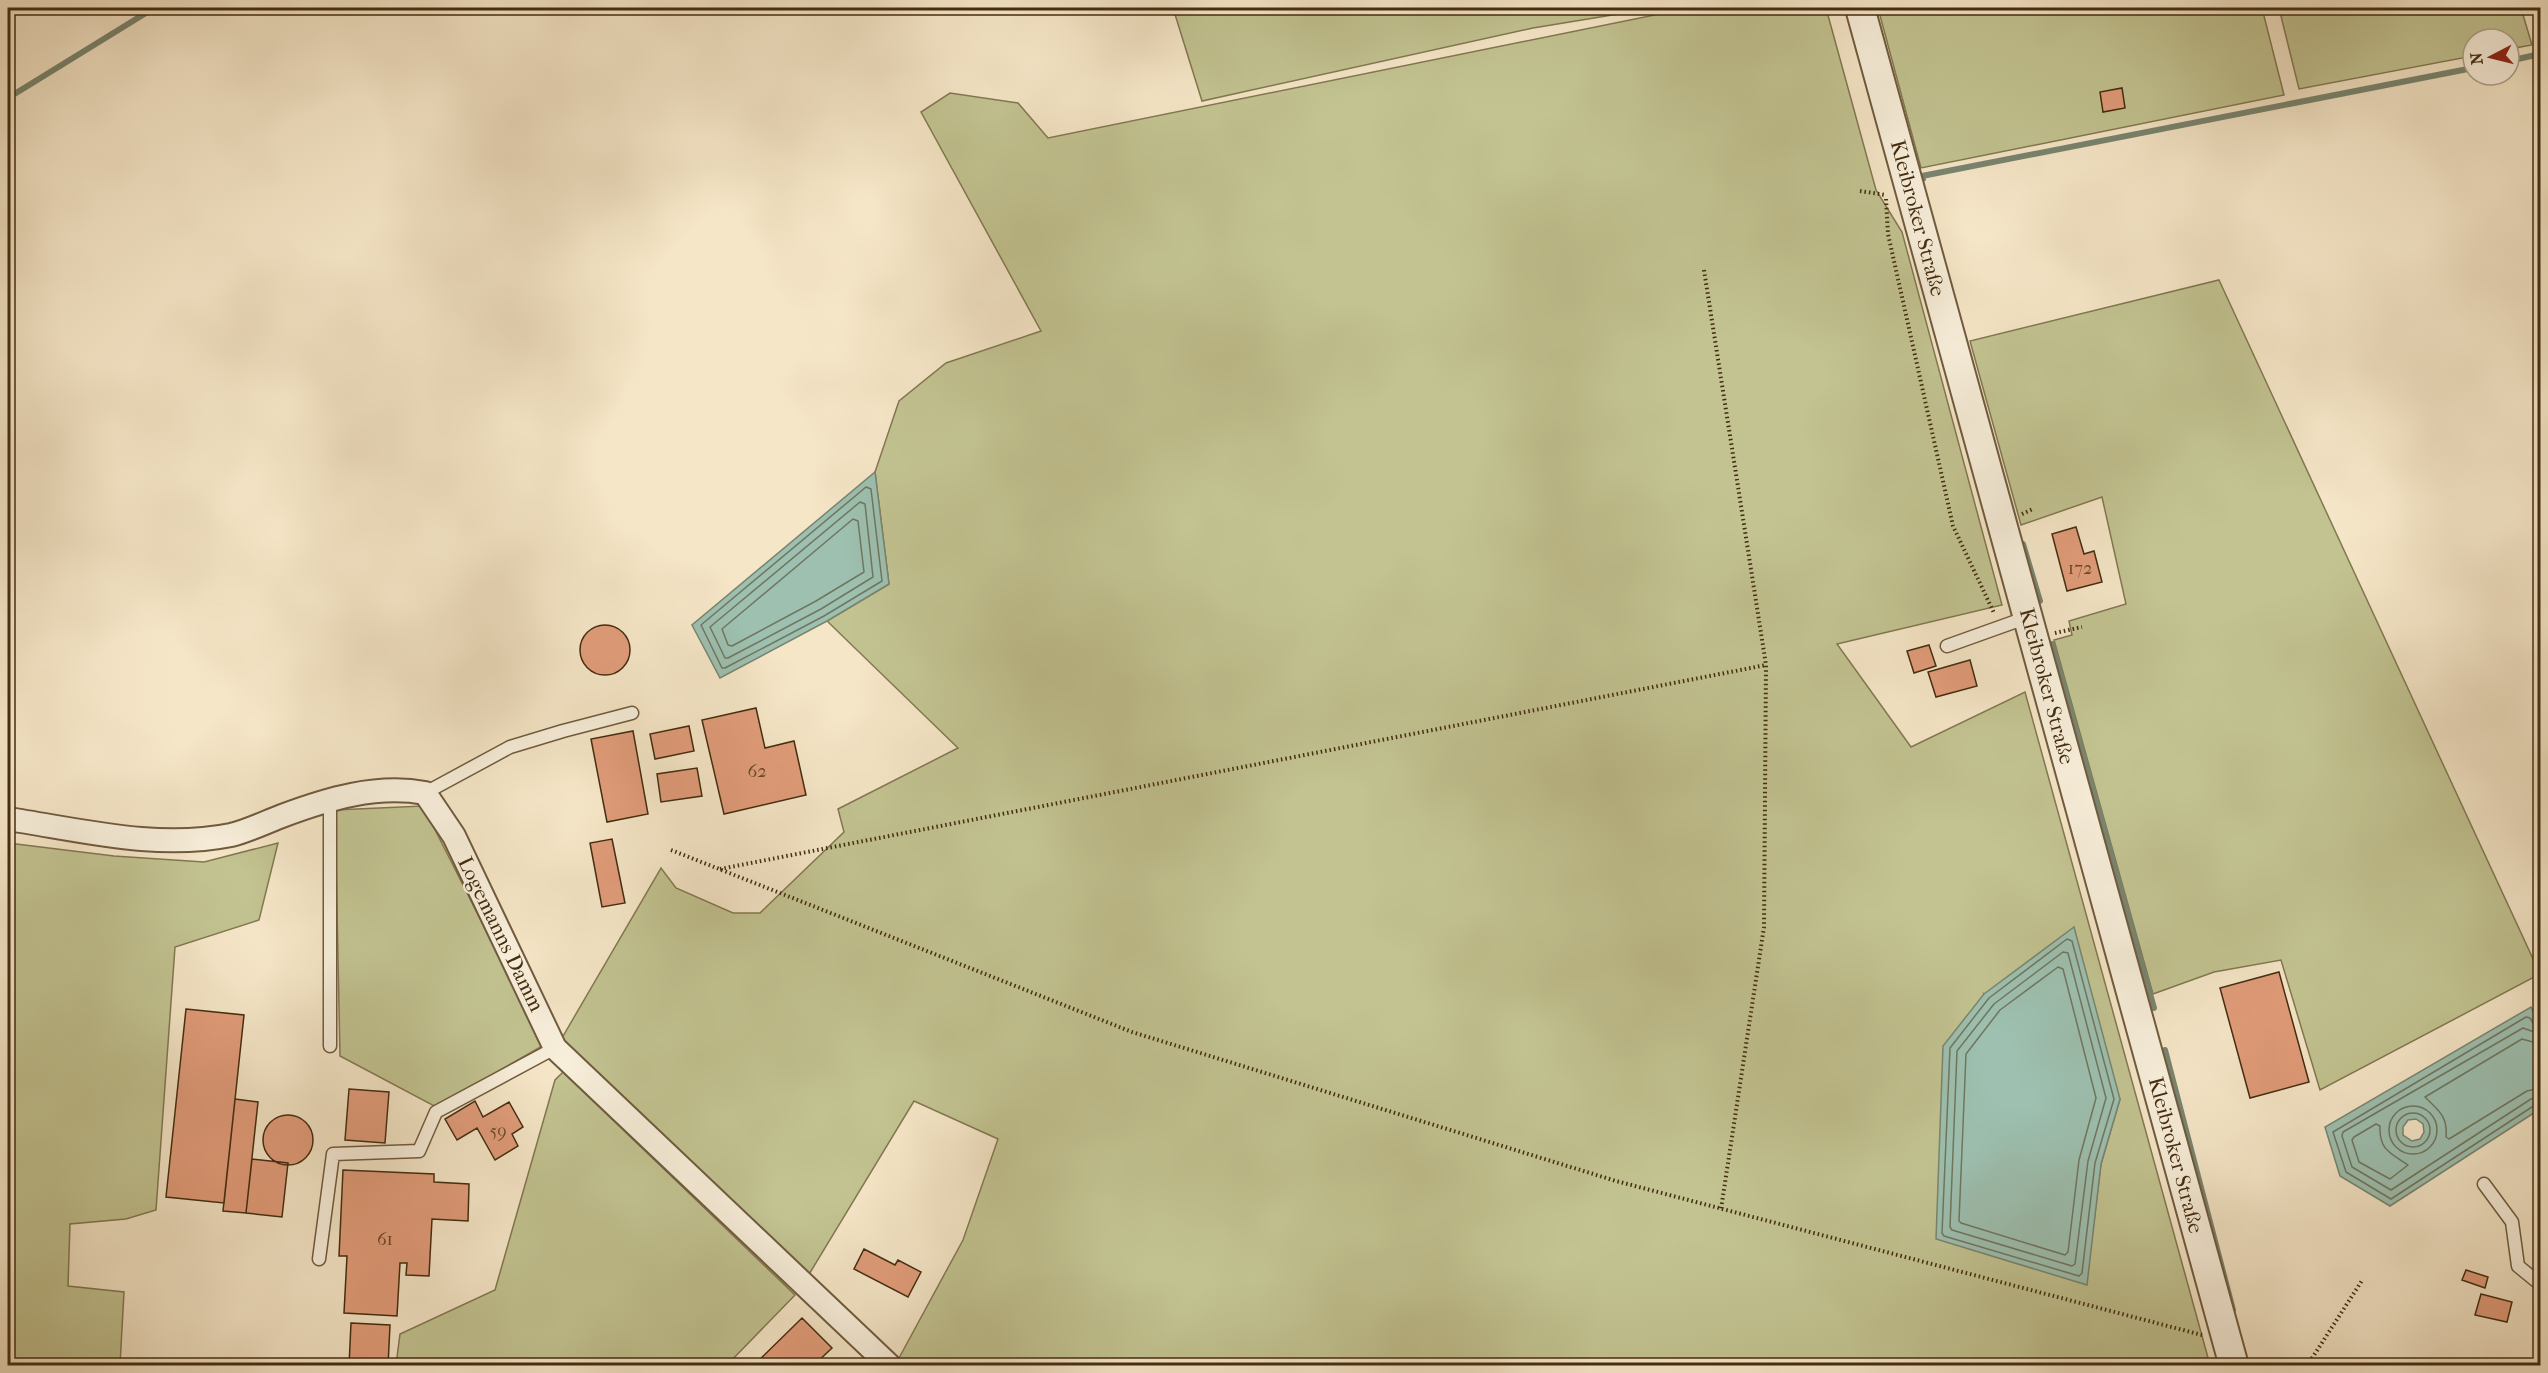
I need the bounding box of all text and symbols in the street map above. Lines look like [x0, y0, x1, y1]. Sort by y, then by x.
north arrow [2461, 27, 2521, 87]
text: N [2466, 51, 2487, 66]
street label: Kleibroker Straße [1886, 137, 1950, 299]
house number: 172 [2068, 558, 2092, 579]
street label: Kleibroker Straße [2015, 605, 2079, 767]
house number: 62 [747, 761, 767, 782]
street label: Logemanns Damm [453, 853, 549, 1016]
street label: Kleibroker Straße [2144, 1074, 2208, 1236]
house number: 59 [489, 1121, 507, 1142]
house number: 61 [377, 1229, 393, 1250]

